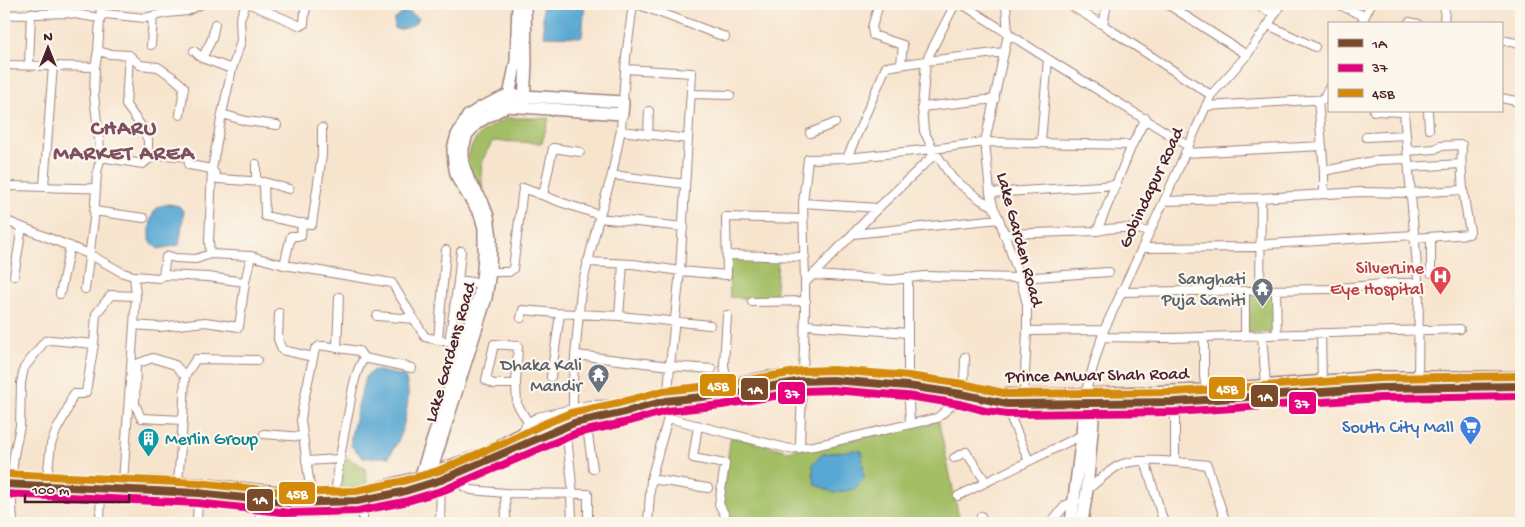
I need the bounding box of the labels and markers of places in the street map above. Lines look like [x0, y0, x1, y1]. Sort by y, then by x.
place label: SilverLine Eye Hospital [1330, 259, 1425, 301]
hospital icon: SilverLine Eye Hospital [1428, 265, 1452, 296]
place label: Sanghati Puja Samiti [1161, 270, 1246, 312]
temple icon: Sanghati Puja Samiti [1250, 276, 1274, 307]
place label: Dhaka Kali Mandir [500, 356, 584, 398]
temple icon: Dhaka Kali Mandir [586, 362, 610, 393]
supermarket icon: South City Mall [1458, 414, 1482, 445]
place label: South City Mall [1342, 418, 1454, 439]
building icon: Merlin Group [137, 426, 161, 457]
place label: Merlin Group [165, 430, 258, 451]

